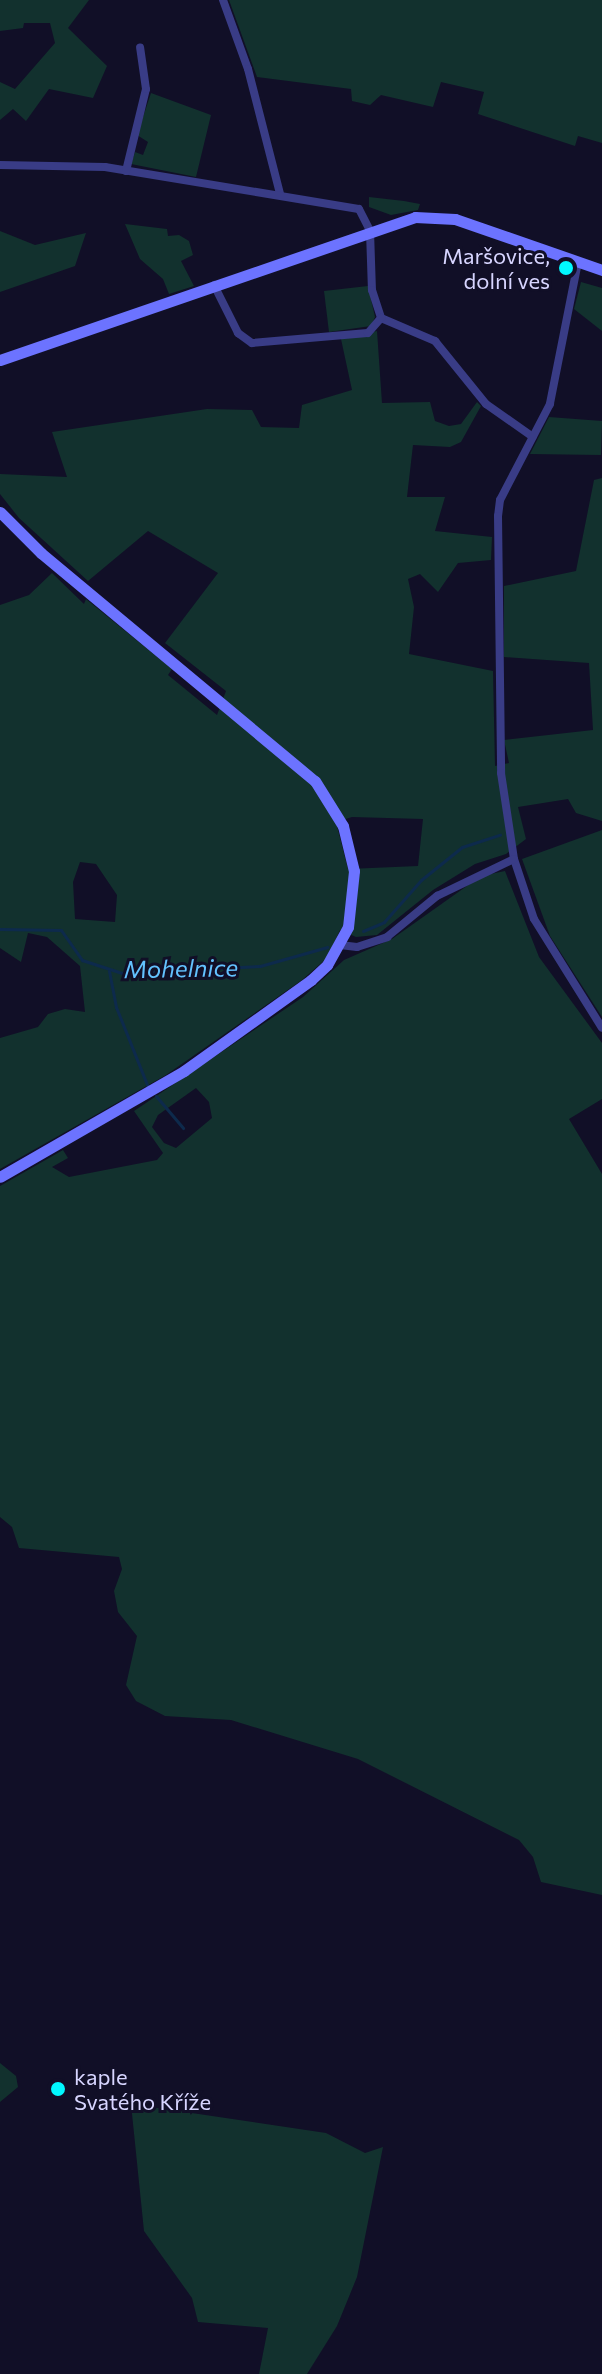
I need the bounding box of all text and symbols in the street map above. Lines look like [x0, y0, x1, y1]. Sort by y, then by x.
place label: Maršovice, dolní ves [442, 242, 550, 294]
marker: Maršovice, dolní ves [557, 259, 575, 277]
water label: Mohelnice [124, 953, 238, 983]
place label: kaple Svatého Kříže [74, 2063, 211, 2114]
marker: kaple Svatého Kříže [49, 2080, 67, 2098]

